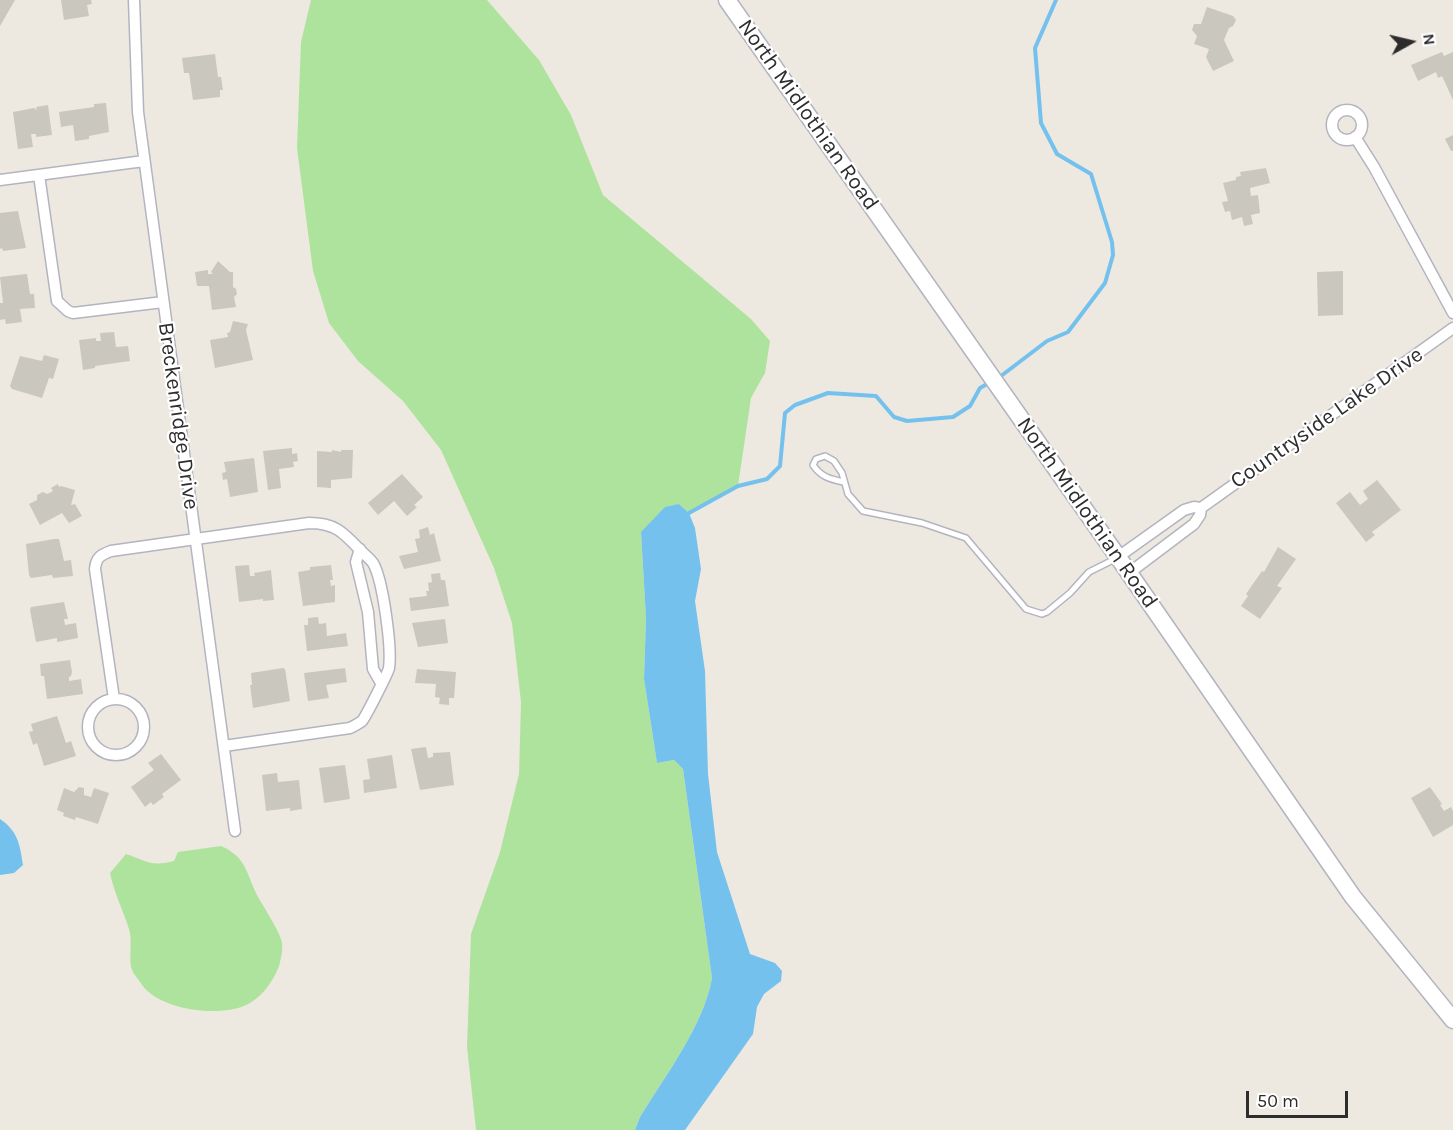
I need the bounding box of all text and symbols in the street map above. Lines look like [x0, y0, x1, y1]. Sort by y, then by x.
north arrow [1381, 12, 1441, 72]
street label: North Midlothian Road [732, 14, 884, 216]
text: N [1419, 32, 1440, 46]
street label: Breckenridge Drive [152, 321, 204, 511]
street label: Countryside Lake Drive [1226, 342, 1428, 494]
street label: North Midlothian Road [1011, 412, 1163, 614]
scale bar [1249, 1079, 1351, 1117]
text: 50 m [1257, 1090, 1299, 1112]

